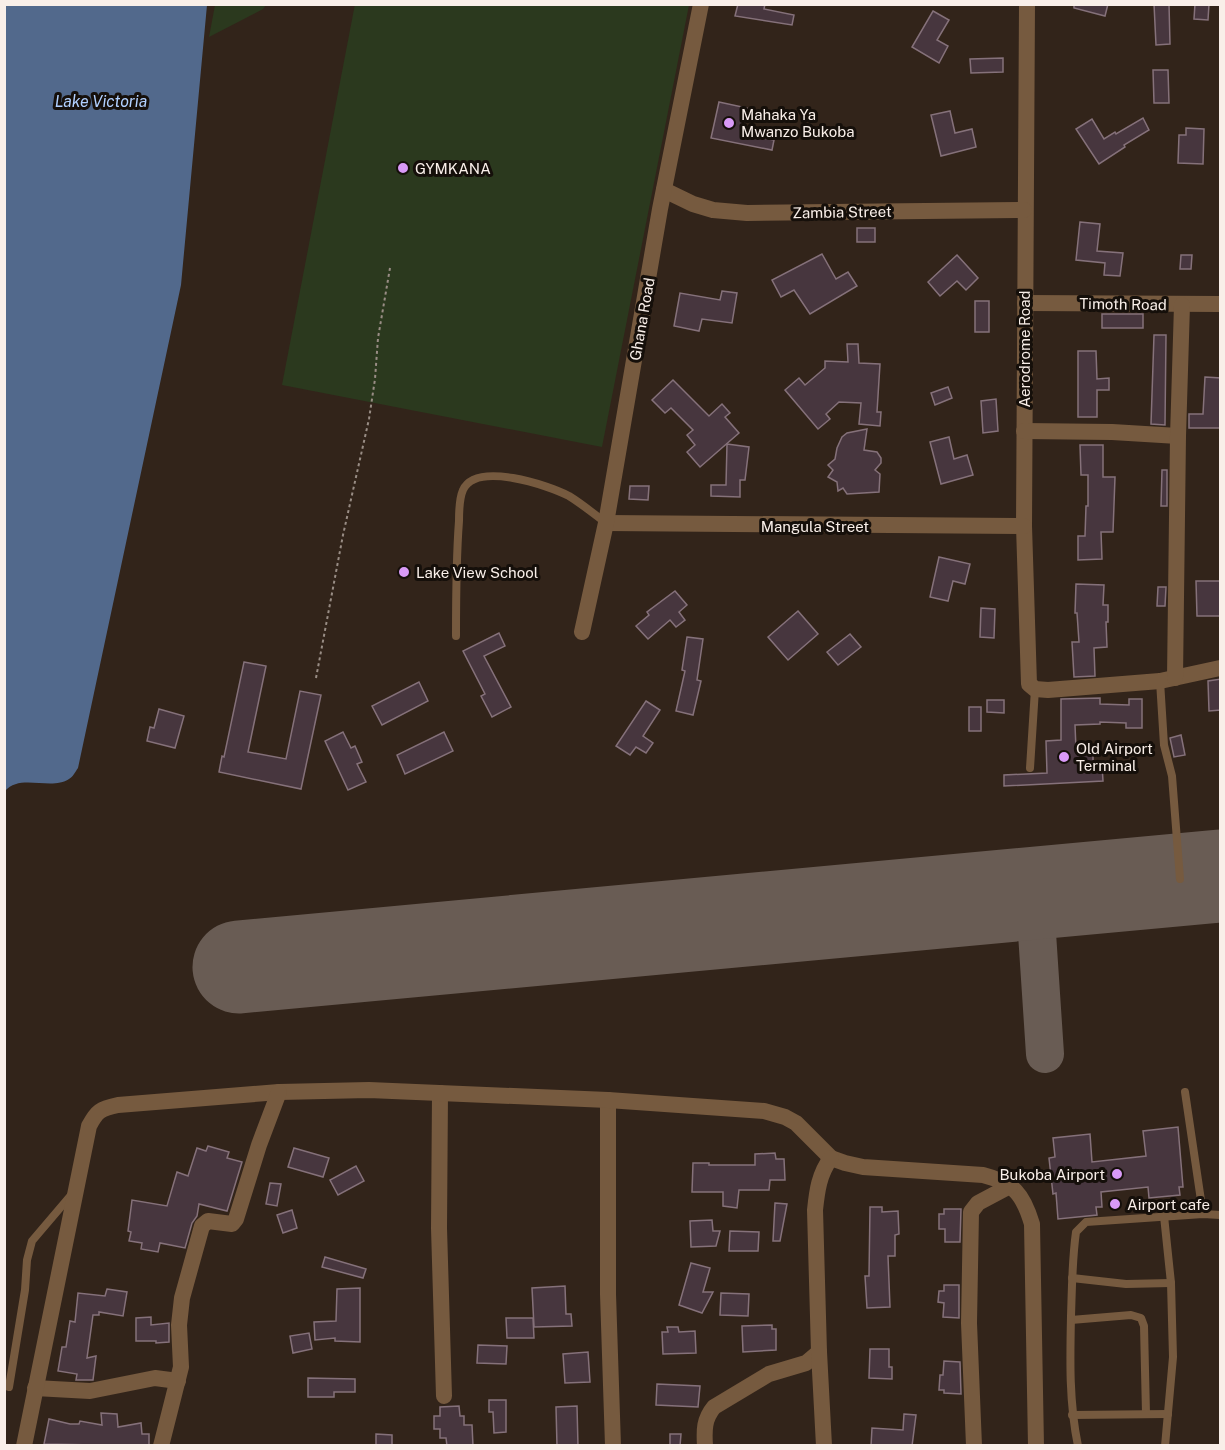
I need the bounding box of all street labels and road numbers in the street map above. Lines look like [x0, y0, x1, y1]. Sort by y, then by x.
street label: Zambia Street [792, 203, 892, 221]
street label: Ghana Road [626, 276, 658, 362]
street label: Aerodrome Road [1016, 291, 1033, 407]
street label: Timoth Road [1079, 295, 1167, 313]
street label: Mangula Street [761, 518, 869, 535]

